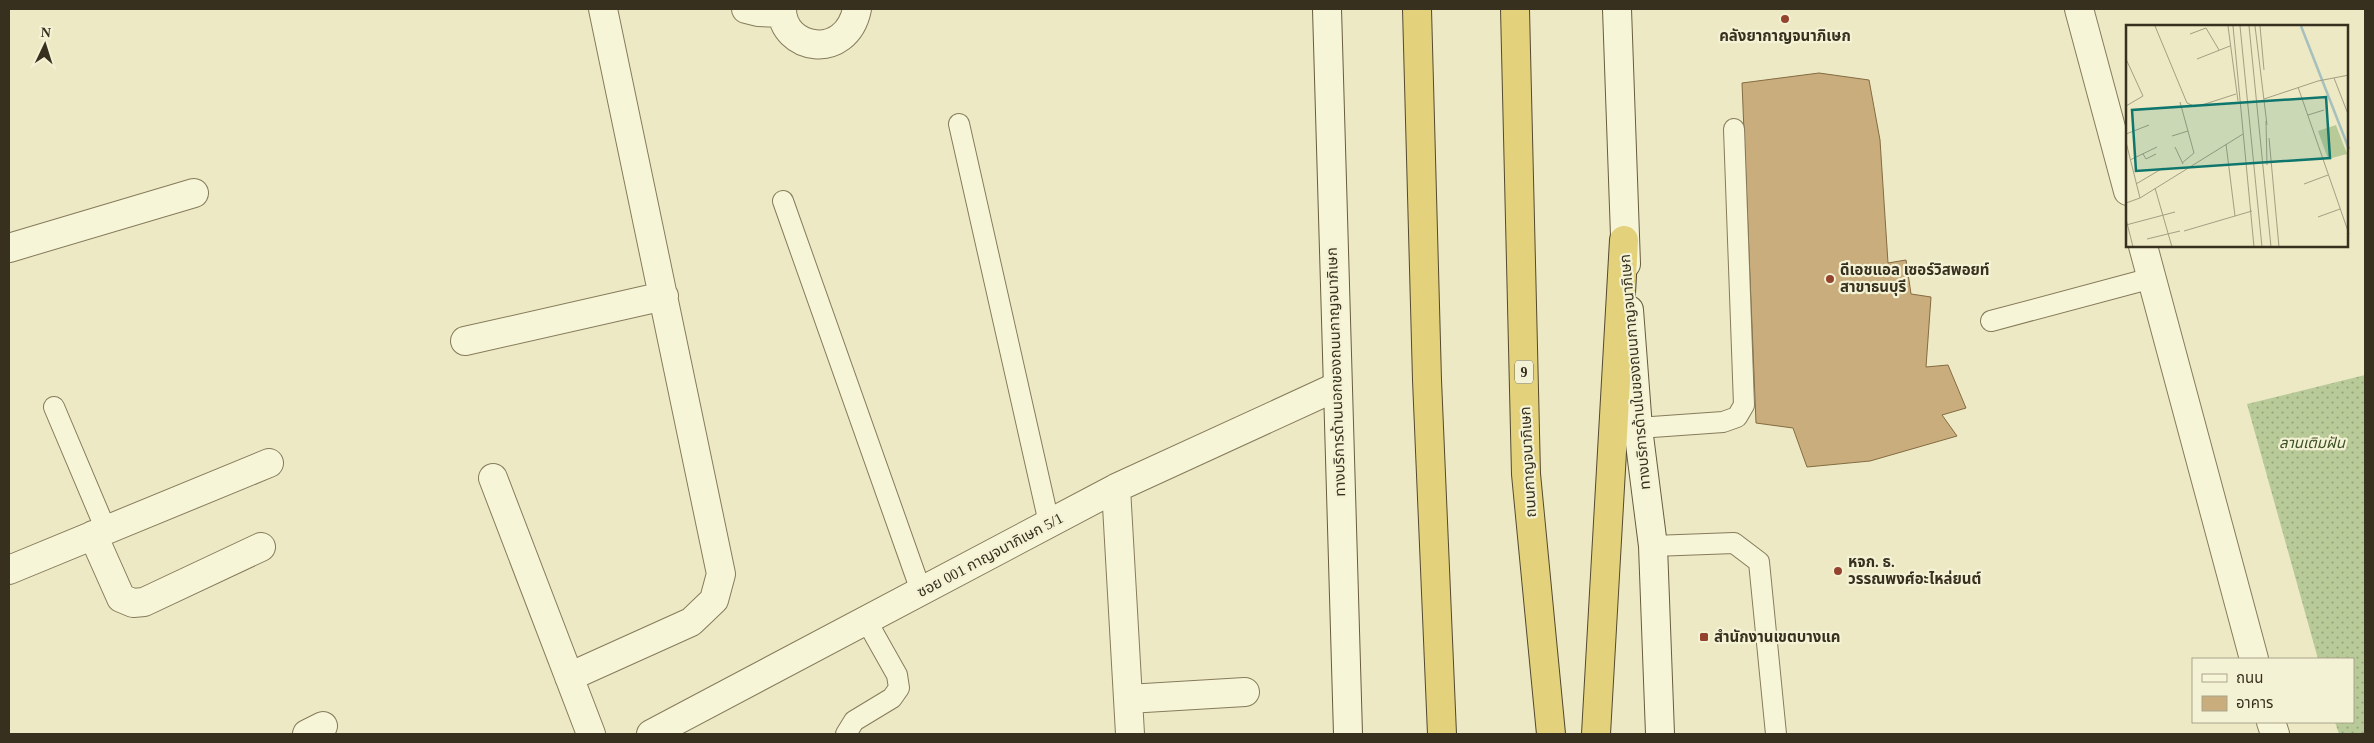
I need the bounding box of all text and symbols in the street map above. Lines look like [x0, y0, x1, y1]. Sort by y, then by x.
marker: คลังยากาญจนาภิเษก [1779, 13, 1791, 25]
north arrow [20, 20, 70, 70]
text: N [40, 25, 51, 40]
inset map [2126, 25, 2349, 248]
place label: คลังยากาญจนาภิเษก [1719, 28, 1851, 44]
street label: ทางบริการด้านนอกของถนนกาญจนาภิเษก [1324, 247, 1348, 497]
street label: ทางบริการด้านในของถนนกาญจนาภิเษก [1617, 254, 1653, 490]
place label: ดีเอชแอล เซอร์วิสพอยท์ สาขาธนบุรี [1840, 262, 1990, 296]
marker: ดีเอชแอล เซอร์วิสพอยท์ สาขาธนบุรี [1824, 273, 1836, 285]
road number: 9 [1515, 361, 1533, 384]
street label: ถนนกาญจนาภิเษก [1517, 406, 1539, 518]
park label: ลานเติมฝัน [2279, 435, 2346, 451]
street label: ซอย 001 กาญจนาภิเษก 5/1 [914, 510, 1066, 600]
place label: หจก. ธ. วรรณพงศ์อะไหล่ยนต์ [1848, 554, 1981, 587]
marker: หจก. ธ. วรรณพงศ์อะไหล่ยนต์ [1832, 565, 1844, 577]
place label: สำนักงานเขตบางแค [1714, 629, 1840, 645]
marker: สำนักงานเขตบางแค [1698, 631, 1710, 643]
legend [2192, 658, 2354, 723]
text: ถนน [2236, 670, 2263, 686]
text: อาคาร [2236, 695, 2273, 711]

